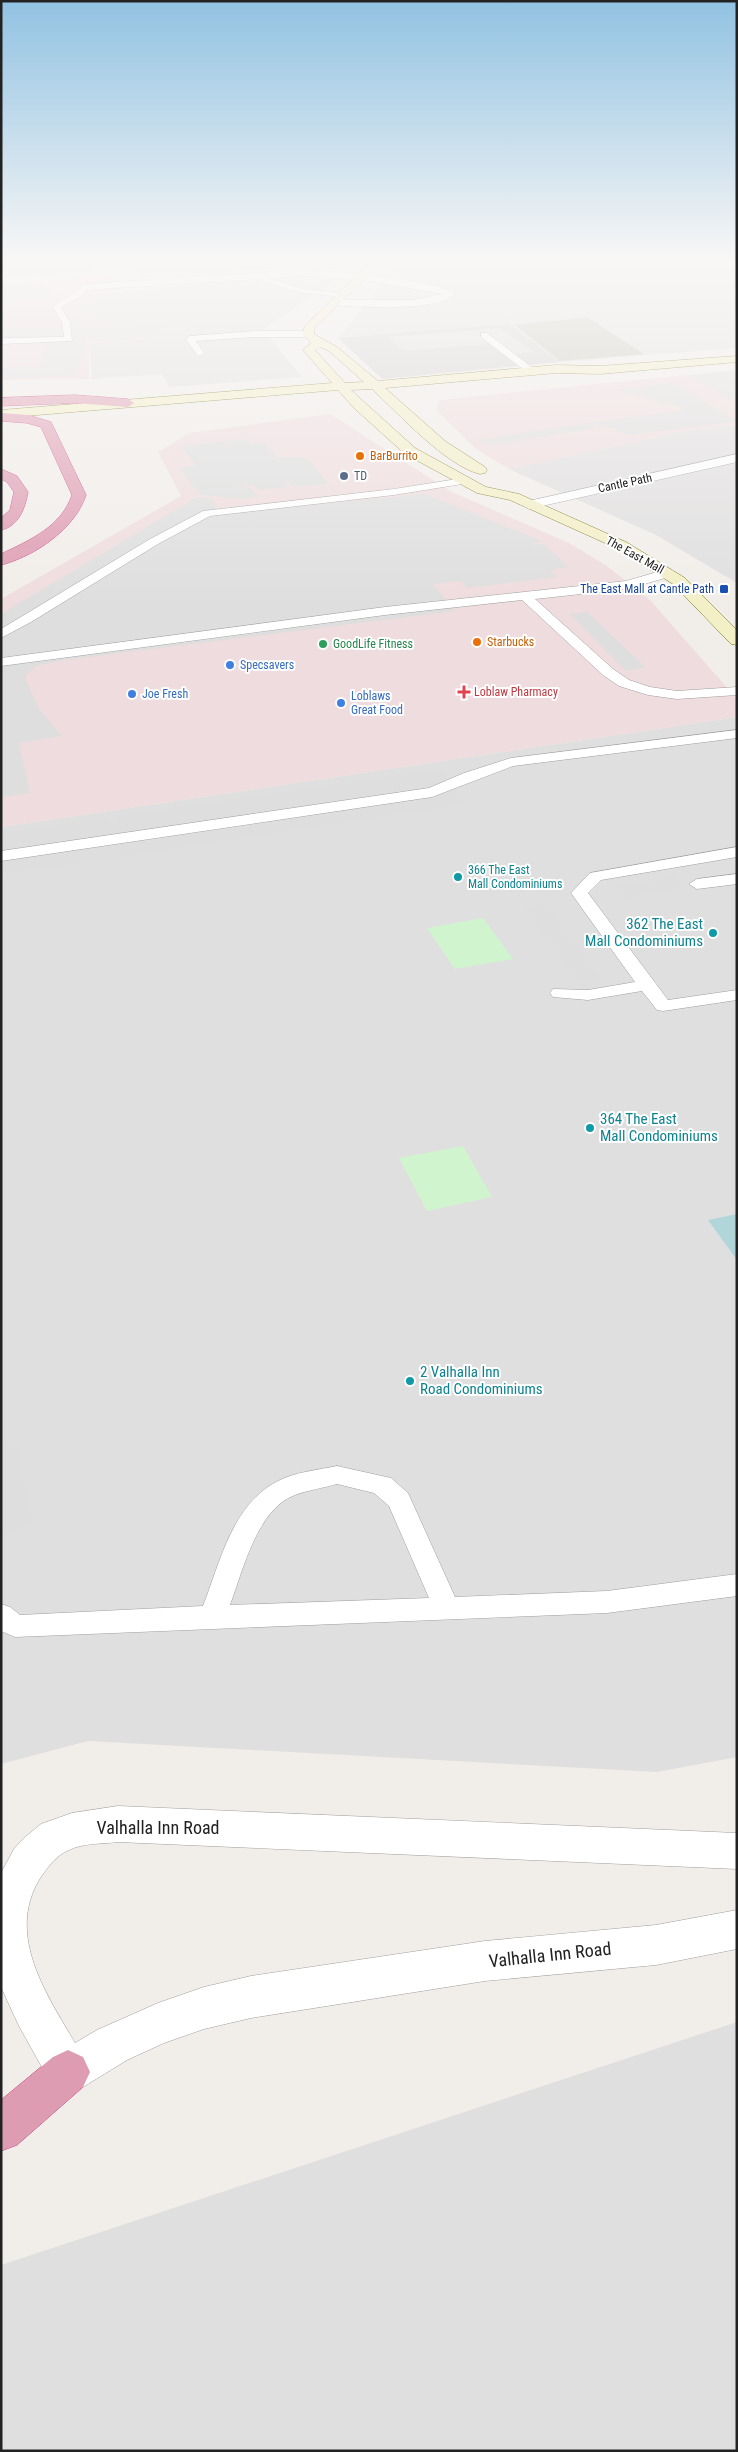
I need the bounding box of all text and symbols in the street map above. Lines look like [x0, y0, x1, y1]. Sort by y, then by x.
place label: BarBurrito [370, 449, 418, 463]
marker: BarBurrito [354, 450, 366, 462]
place label: TD [354, 469, 367, 483]
marker: TD [338, 470, 350, 482]
street label: Cantle Path [597, 470, 653, 496]
street label: The East Mall [604, 533, 666, 577]
place label: The East Mall at Cantle Path [580, 582, 714, 596]
marker: The East Mall at Cantle Path [718, 583, 730, 595]
place label: Starbucks [487, 635, 534, 649]
marker: Starbucks [471, 636, 483, 648]
place label: GoodLife Fitness [333, 637, 413, 651]
marker: GoodLife Fitness [317, 638, 329, 650]
place label: Specsavers [240, 658, 294, 672]
marker: Specsavers [224, 659, 236, 671]
place label: Loblaw Pharmacy [474, 685, 558, 699]
marker: Loblaw Pharmacy [458, 686, 470, 698]
place label: Joe Fresh [142, 687, 188, 701]
marker: Joe Fresh [126, 688, 138, 700]
place label: Loblaws Great Food [351, 689, 403, 717]
marker: Loblaws Great Food [335, 697, 347, 709]
place label: 366 The East Mall Condominiums [468, 863, 562, 891]
marker: 366 The East Mall Condominiums [452, 871, 464, 883]
place label: 362 The East Mall Condominiums [585, 915, 703, 950]
marker: 362 The East Mall Condominiums [707, 927, 719, 939]
place label: 364 The East Mall Condominiums [600, 1110, 718, 1145]
marker: 364 The East Mall Condominiums [584, 1122, 596, 1134]
place label: 2 Valhalla Inn Road Condominiums [420, 1363, 543, 1398]
marker: 2 Valhalla Inn Road Condominiums [404, 1375, 416, 1387]
street label: Valhalla Inn Road [97, 1817, 219, 1838]
street label: Valhalla Inn Road [488, 1938, 612, 1971]

